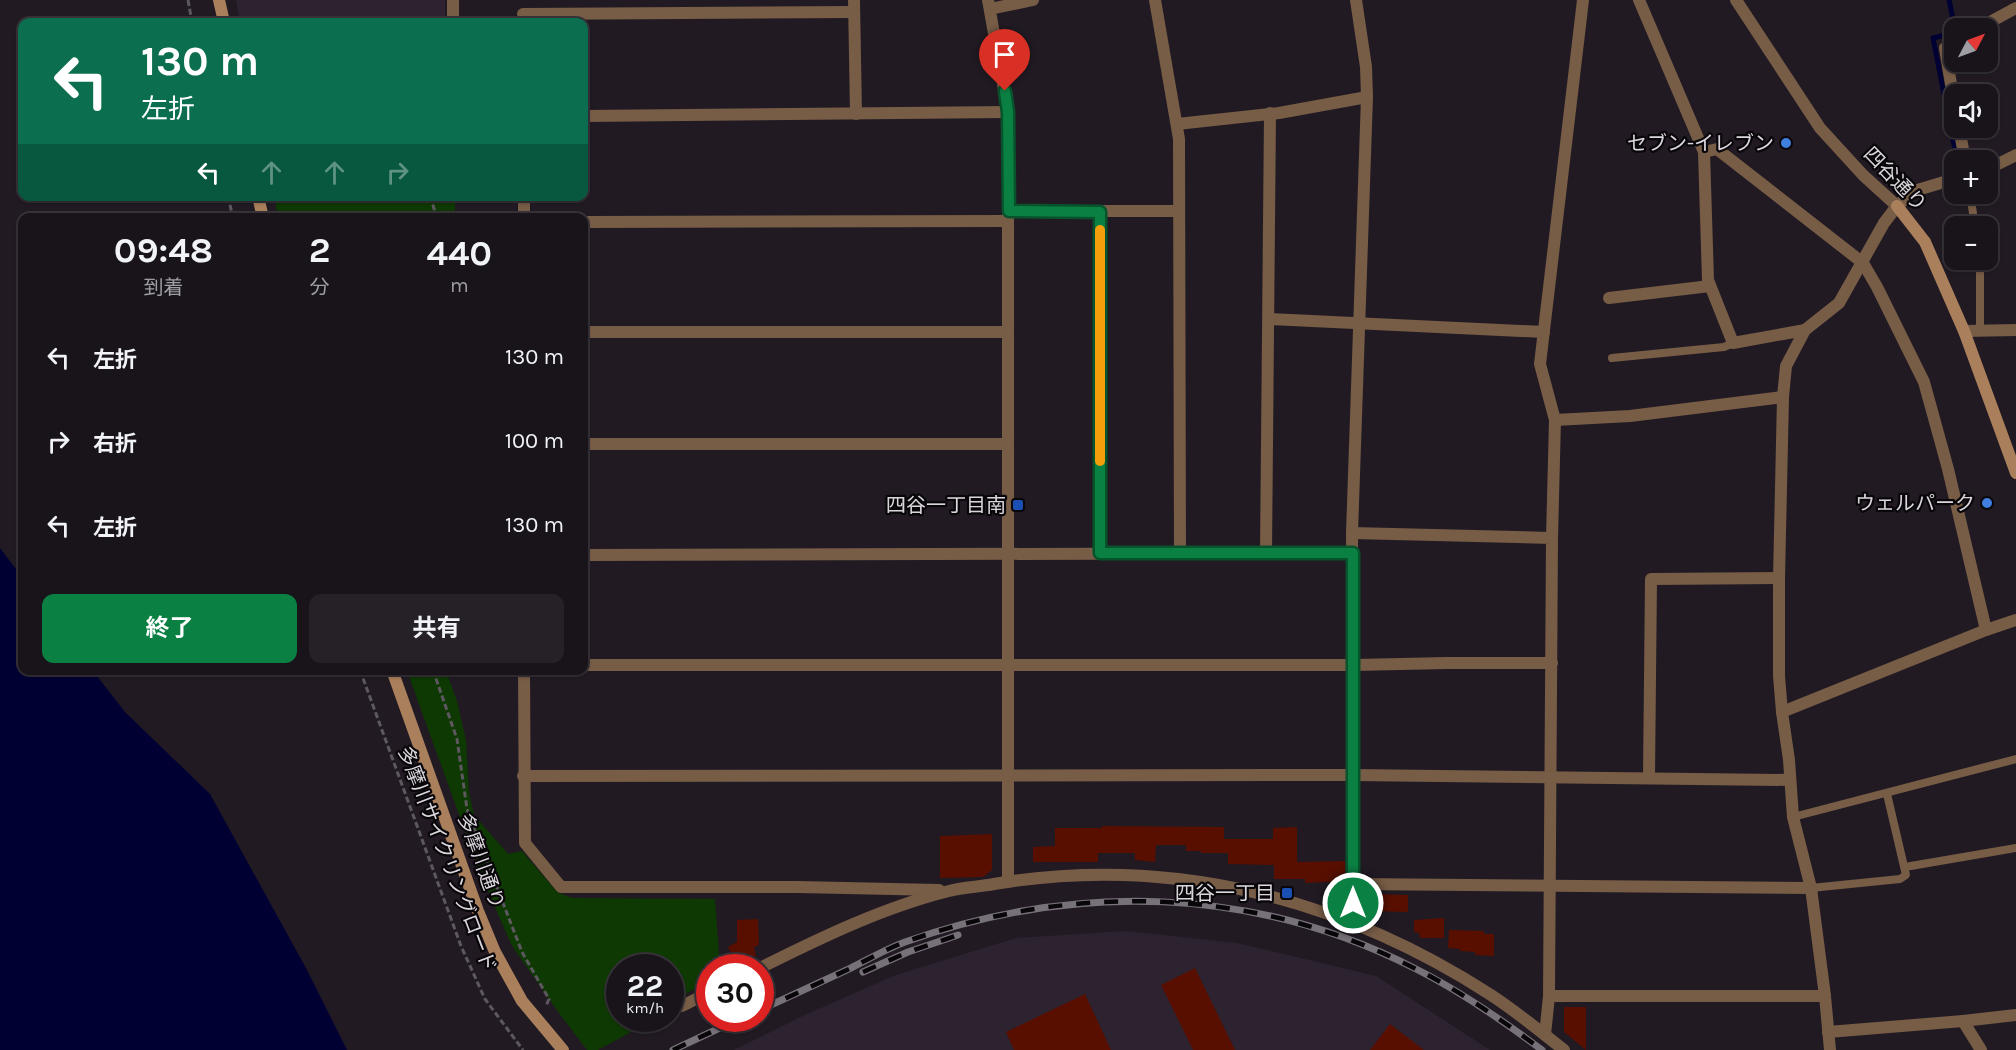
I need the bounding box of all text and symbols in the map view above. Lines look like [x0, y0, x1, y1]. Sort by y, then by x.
north arrow [1944, 18, 1998, 72]
map controls [1944, 18, 1998, 270]
pin [979, 29, 1030, 91]
text: 130 m [141, 36, 259, 86]
icon: arrive [988, 38, 1021, 71]
icon: left [42, 42, 120, 120]
button: sound [1944, 84, 1998, 138]
text: 左折 [141, 93, 195, 125]
place label: セブン-イレブン [1627, 132, 1774, 155]
marker: セブン-イレブン [1779, 136, 1793, 150]
street label: 四谷通り [1859, 142, 1931, 216]
button: + [1944, 150, 1998, 204]
icon: left [192, 156, 225, 189]
icon: ahead [255, 156, 288, 189]
icon: ahead [318, 156, 351, 189]
icon: right [381, 156, 414, 189]
button: − [1944, 216, 1998, 270]
text: 09:48 [114, 229, 213, 271]
text: 2 [309, 229, 331, 271]
text: 440 [427, 232, 492, 274]
text: m [450, 274, 469, 297]
text: 到着 [143, 276, 183, 299]
text: 分 [310, 276, 330, 299]
icon: left [42, 341, 75, 374]
text: 130 m [505, 344, 564, 370]
text: 左折 [93, 347, 137, 373]
icon: right [42, 425, 75, 458]
text: 100 m [505, 428, 564, 454]
text: 右折 [93, 431, 137, 457]
place label: ウェルパーク [1855, 492, 1975, 515]
place label: 四谷一丁目南 [886, 494, 1006, 517]
marker: ウェルパーク [1980, 496, 1994, 510]
marker: 四谷一丁目南 [1011, 498, 1025, 512]
icon: left [42, 509, 75, 542]
text: 130 m [505, 512, 564, 538]
text: 左折 [93, 515, 137, 541]
button: 終了 [42, 594, 297, 663]
button: 共有 [309, 594, 564, 663]
street label: 多摩川サイクリングロード [393, 743, 501, 975]
street label: 多摩川通り [453, 810, 509, 912]
position arrow [1321, 871, 1385, 935]
place label: 四谷一丁目 [1175, 882, 1275, 905]
marker: 四谷一丁目 [1280, 886, 1294, 900]
speed limit sign: 30 [696, 954, 774, 1032]
text: 22 [627, 968, 663, 1004]
text: km/h [626, 999, 664, 1017]

